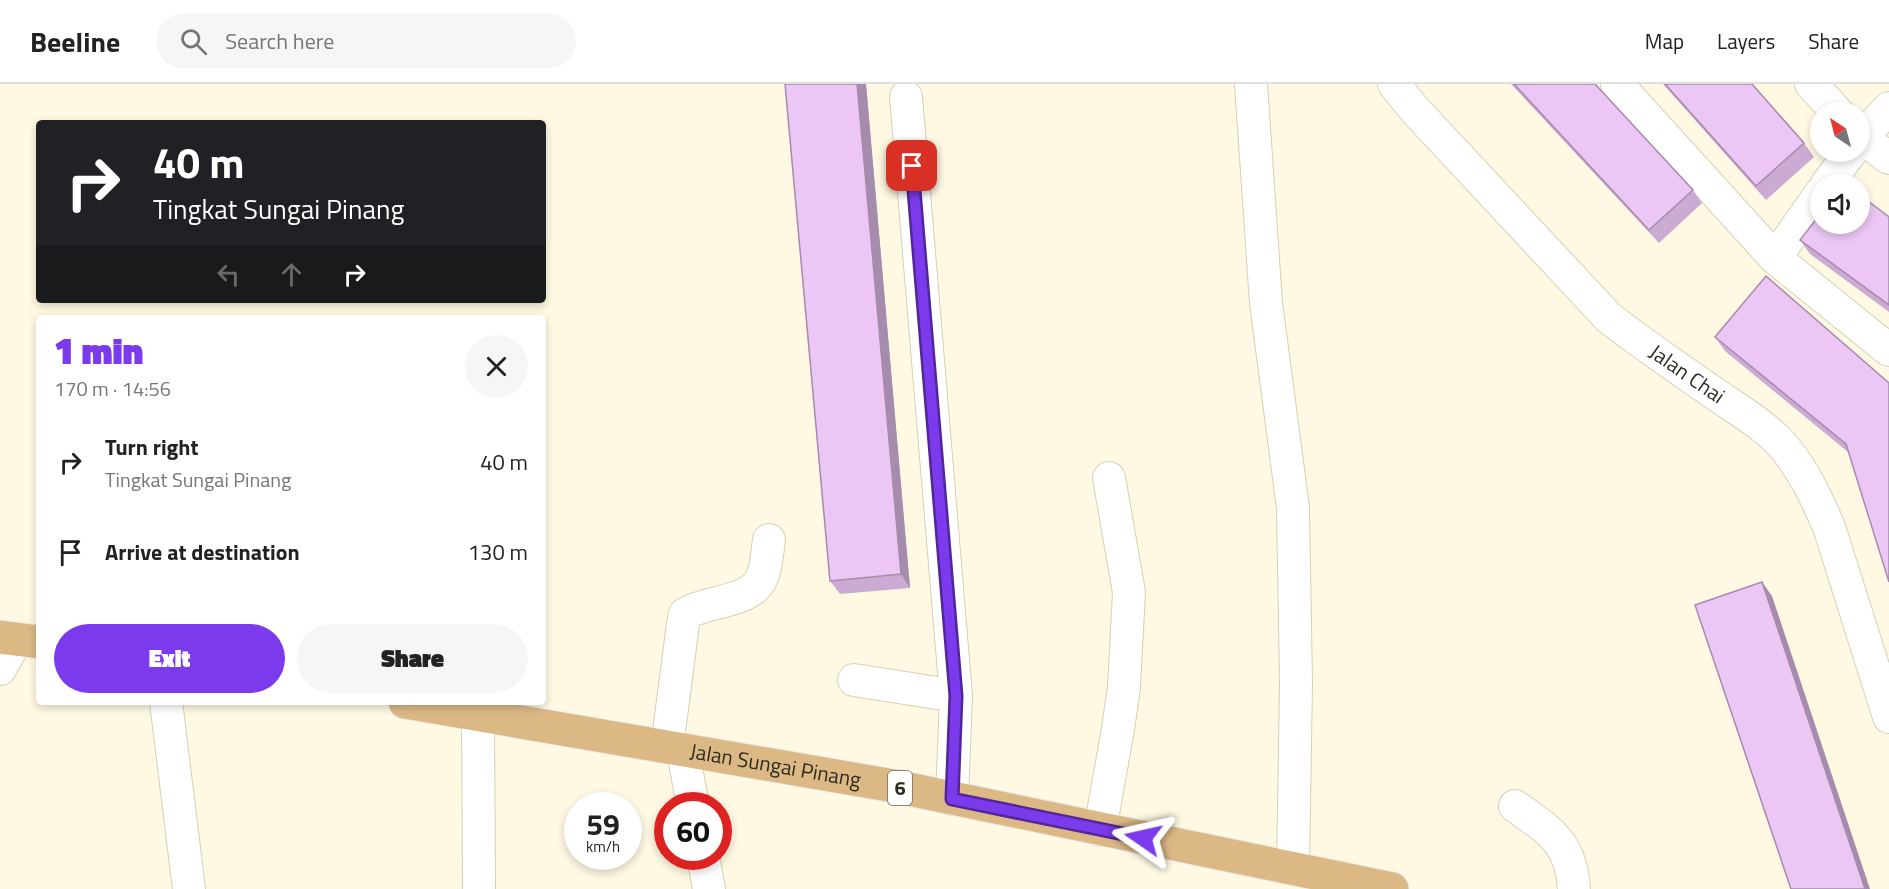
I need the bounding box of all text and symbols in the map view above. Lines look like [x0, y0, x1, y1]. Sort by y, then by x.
search box [156, 14, 576, 68]
text: Beeline [30, 20, 120, 63]
text: Search here [225, 24, 334, 58]
icon: search [177, 25, 210, 58]
text: Map [1645, 25, 1684, 57]
text: Layers [1717, 25, 1775, 57]
text: Share [1808, 25, 1859, 57]
north arrow [1810, 102, 1870, 162]
map controls [1810, 102, 1870, 234]
text: 40 m [153, 130, 245, 194]
pin [886, 140, 937, 191]
icon: right [54, 144, 132, 222]
icon: arrive [895, 149, 928, 182]
button: sound [1810, 174, 1870, 234]
text: Tingkat Sungai Pinang [153, 188, 404, 229]
icon: left [212, 258, 245, 291]
icon: ahead [275, 258, 308, 291]
icon: right [338, 258, 371, 291]
text: 1 min [54, 323, 143, 378]
button: close [465, 335, 528, 398]
street label: Jalan Chai [1643, 336, 1732, 411]
text: 170 m · 14:56 [54, 373, 171, 404]
text: Turn right [105, 430, 199, 464]
text: 40 m [480, 445, 528, 479]
icon: right [54, 446, 87, 479]
text: Tingkat Sungai Pinang [105, 464, 291, 495]
text: Arrive at destination [105, 535, 300, 569]
text: 130 m [468, 535, 528, 569]
icon: arrive [54, 536, 87, 569]
button: Exit [54, 624, 285, 693]
button: Share [297, 624, 528, 693]
street label: Jalan Sungai Pinang [688, 734, 864, 795]
road number: 6 [888, 771, 912, 805]
speed limit sign: 60 [654, 792, 732, 870]
text: 59 [586, 801, 620, 847]
position arrow [1111, 806, 1175, 870]
text: km/h [586, 835, 620, 858]

